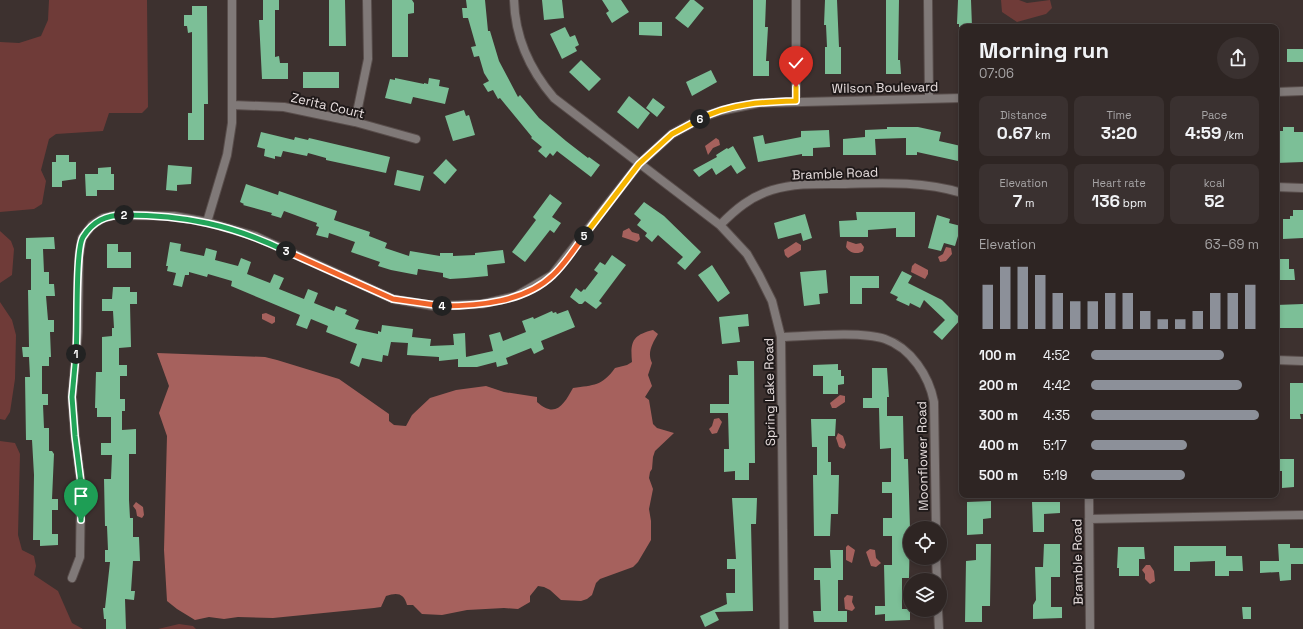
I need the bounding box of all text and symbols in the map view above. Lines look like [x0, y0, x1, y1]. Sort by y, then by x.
text: Morning run [979, 36, 1109, 64]
button: share [1217, 37, 1259, 79]
pin [779, 46, 813, 87]
icon: check [785, 52, 807, 74]
text: 07:06 [979, 65, 1014, 82]
street label: Wilson Boulevard [832, 78, 938, 97]
street label: Zerita Court [289, 89, 366, 122]
text: Distance [1000, 108, 1047, 122]
text: Time [1106, 108, 1132, 122]
text: Pace [1201, 108, 1227, 122]
pin: 6 [690, 109, 710, 129]
text: 6 [697, 112, 703, 126]
text: 0.67 [997, 122, 1032, 144]
text: 3:20 [1101, 122, 1137, 144]
text: 4:59 [1185, 122, 1221, 144]
text: km [1032, 128, 1050, 142]
text: /km [1221, 128, 1244, 142]
street label: Bramble Road [792, 163, 879, 184]
text: Elevation [1000, 176, 1048, 190]
text: Heart rate [1092, 176, 1146, 190]
text: kcal [1204, 176, 1225, 190]
text: 7 [1013, 190, 1022, 212]
text: 136 [1091, 190, 1120, 212]
text: 52 [1204, 190, 1224, 212]
text: m [1022, 196, 1035, 210]
text: bpm [1120, 196, 1146, 210]
pin: 2 [114, 205, 134, 225]
text: 2 [121, 208, 127, 222]
pin: 5 [574, 226, 594, 246]
text: 5 [581, 229, 587, 243]
text: Elevation [979, 236, 1036, 253]
text: 63–69 m [1205, 236, 1259, 253]
pin: 3 [276, 241, 296, 261]
text: 3 [283, 244, 289, 258]
pin: 4 [432, 296, 452, 316]
text: 4 [439, 299, 446, 313]
street label: Spring Lake Road [760, 338, 779, 446]
pin: 1 [66, 344, 86, 364]
text: 1 [74, 347, 78, 361]
text: 100 m [979, 347, 1016, 364]
text: 4:52 [1043, 347, 1070, 364]
text: 200 m [979, 377, 1018, 394]
text: 4:42 [1043, 377, 1070, 394]
street label: Moonflower Road [913, 401, 932, 511]
text: 300 m [979, 407, 1018, 424]
text: 4:35 [1043, 407, 1070, 424]
text: 400 m [979, 437, 1019, 454]
text: 5:17 [1043, 437, 1067, 454]
text: 500 m [979, 467, 1018, 484]
text: 5:19 [1043, 467, 1067, 484]
pin [64, 479, 98, 520]
icon: arrive [70, 485, 92, 507]
street label: Bramble Road [1068, 519, 1087, 605]
map controls [903, 521, 947, 617]
button: locate [903, 521, 947, 565]
button: layers [903, 573, 947, 617]

